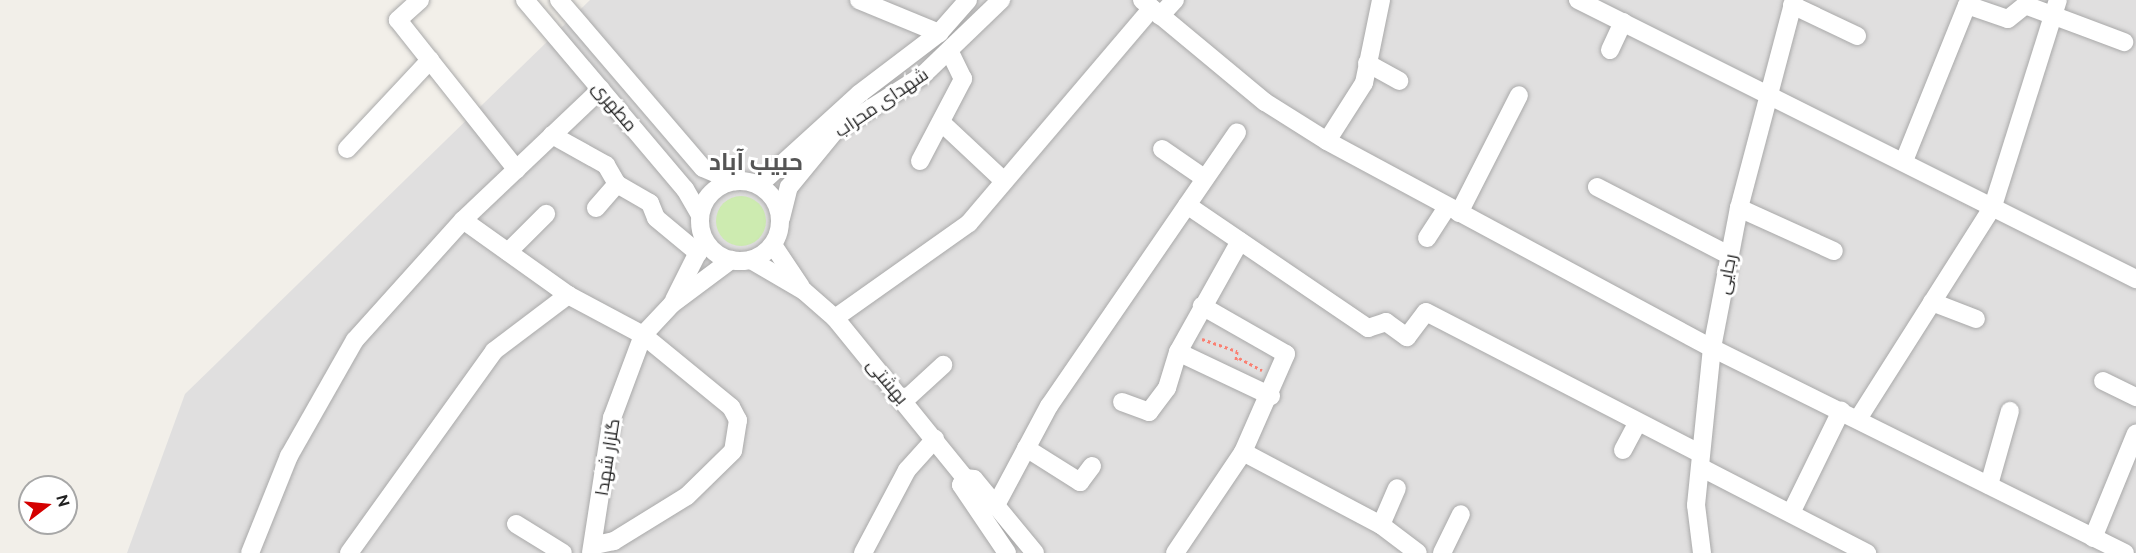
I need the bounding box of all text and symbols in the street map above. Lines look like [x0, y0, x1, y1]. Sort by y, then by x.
street label: شهدای محراب [830, 63, 932, 141]
street label: مطهری [588, 77, 642, 135]
district label: حبیب آباد [709, 148, 803, 176]
street label: رجایی [1712, 252, 1740, 296]
street label: بهشتی [863, 354, 913, 408]
street label: گلزار شهدا [590, 417, 624, 497]
north arrow [18, 475, 78, 535]
text: N [53, 492, 74, 509]

